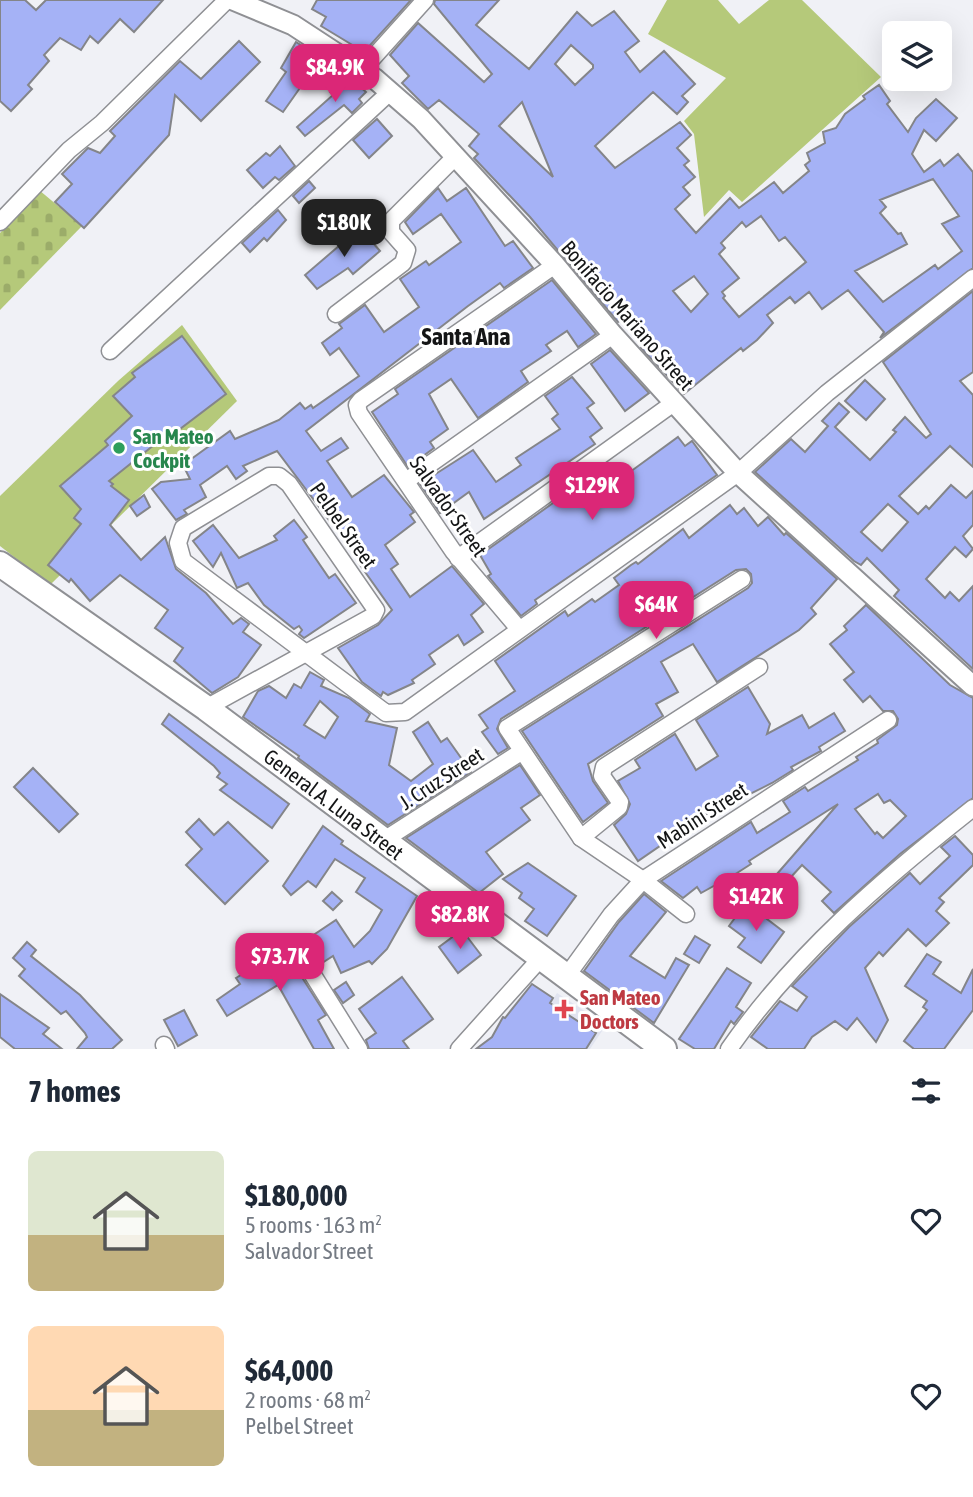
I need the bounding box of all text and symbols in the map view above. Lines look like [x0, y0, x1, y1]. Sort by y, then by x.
map controls [882, 21, 952, 91]
button: layers [882, 21, 952, 91]
pin: $84.9K [278, 44, 392, 104]
text: $84.9K [306, 54, 364, 80]
pin: $180K [295, 200, 393, 259]
text: $180K [317, 209, 371, 235]
street label: Bonifacio Mariano Street [557, 236, 699, 394]
district label: Santa Ana [422, 323, 510, 350]
place label: San Mateo Cockpit [133, 424, 214, 472]
marker: San Mateo Cockpit [111, 440, 127, 456]
street label: Salvador Street [406, 451, 492, 561]
pin: $129K [543, 462, 641, 522]
text: $129K [565, 472, 619, 498]
street label: Pelbel Street [306, 477, 382, 573]
pin: $64K [615, 582, 697, 641]
text: $64K [635, 591, 677, 617]
street label: J. Cruz Street [395, 742, 487, 814]
street label: General A. Luna Street [260, 744, 408, 864]
street label: Mabini Street [652, 777, 752, 853]
pin: $142K [707, 874, 805, 933]
text: $142K [729, 883, 783, 909]
pin: $82.8K [403, 892, 517, 951]
text: $82.8K [431, 901, 489, 927]
pin: $73.7K [223, 934, 337, 993]
text: $73.7K [251, 943, 309, 969]
place label: San Mateo Doctors [580, 985, 661, 1033]
marker: San Mateo Doctors [554, 999, 574, 1019]
icon: filters [907, 1072, 945, 1110]
text: 7 homes [28, 1074, 121, 1108]
text: $180,000 [245, 1178, 348, 1212]
icon: home [84, 1179, 168, 1263]
icon: heart [907, 1202, 945, 1240]
text: 5 rooms · 163 m² [245, 1212, 382, 1238]
text: Salvador Street [245, 1238, 373, 1264]
text: $64,000 [245, 1353, 333, 1387]
icon: home [84, 1354, 168, 1438]
icon: heart [907, 1377, 945, 1415]
text: 2 rooms · 68 m² [245, 1387, 371, 1413]
text: Pelbel Street [245, 1413, 354, 1439]

